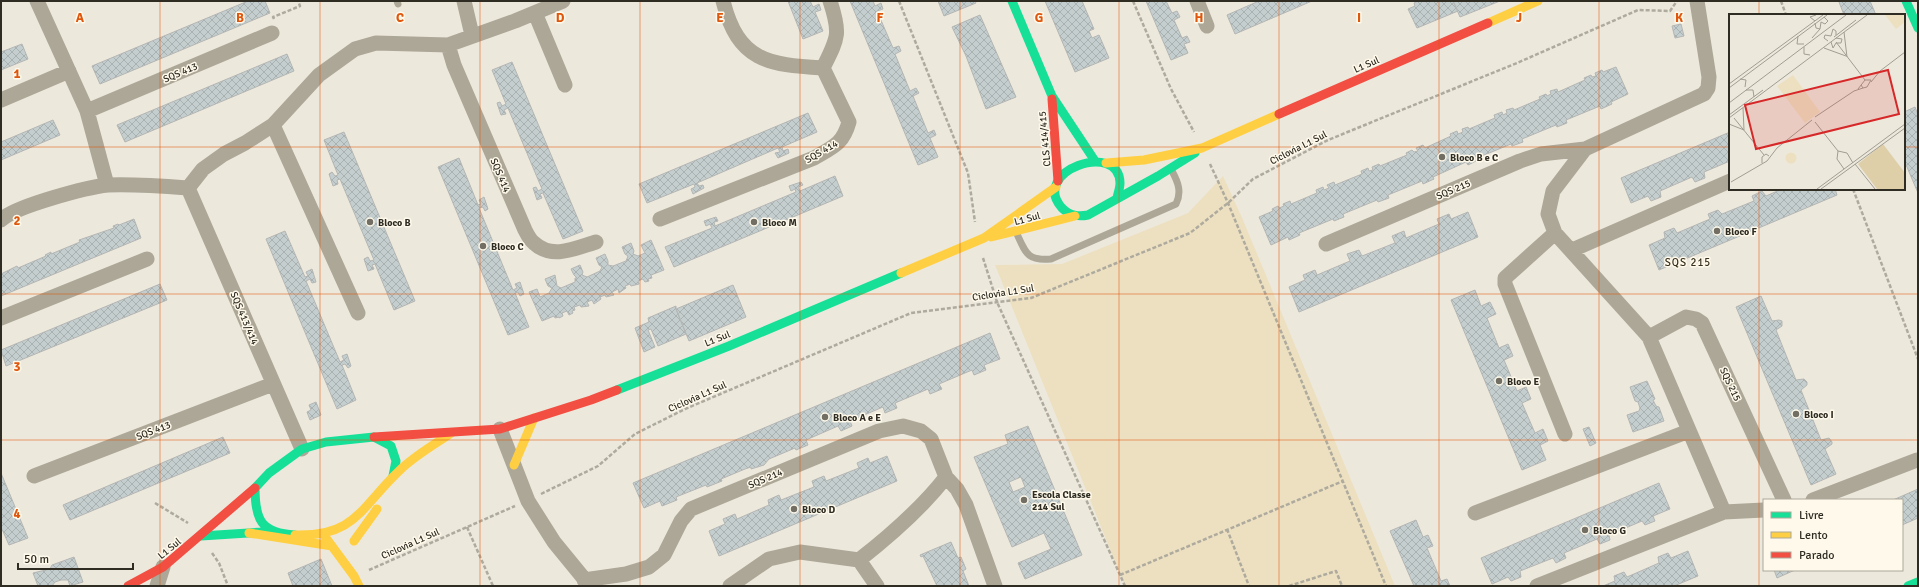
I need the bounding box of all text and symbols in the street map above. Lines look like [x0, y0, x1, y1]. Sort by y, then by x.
text: A [76, 10, 85, 26]
text: B [236, 10, 244, 26]
text: C [396, 10, 404, 26]
text: D [556, 10, 565, 26]
text: E [716, 10, 724, 26]
text: F [877, 10, 884, 26]
text: G [1035, 10, 1043, 26]
text: H [1195, 10, 1203, 26]
text: I [1357, 10, 1361, 26]
text: J [1516, 10, 1522, 26]
text: K [1675, 10, 1683, 26]
inset map [1729, 14, 1905, 190]
street label: L1 Sul [1352, 54, 1381, 76]
street label: SQS 413 [161, 60, 199, 85]
text: 1 [13, 66, 21, 82]
street label: CLS 414/415 [1037, 111, 1053, 167]
street label: Ciclovia L1 Sul [1268, 128, 1329, 167]
street label: SQS 414 [803, 137, 841, 166]
marker: Bloco B e C [1437, 152, 1447, 162]
place label: Bloco B e C [1450, 152, 1498, 164]
street label: SQS 414 [488, 156, 513, 195]
street label: SQS 215 [1434, 177, 1472, 202]
street label: L1 Sul [1013, 210, 1042, 228]
text: 2 [13, 213, 21, 229]
marker: Bloco B [365, 217, 375, 227]
place label: Bloco B [378, 217, 411, 229]
marker: Bloco M [749, 217, 759, 227]
place label: Bloco M [762, 217, 797, 229]
marker: Bloco F [1712, 226, 1722, 236]
place label: Bloco F [1725, 226, 1757, 238]
marker: Bloco C [478, 241, 488, 251]
place label: Bloco C [491, 241, 524, 253]
district label: SQS 215 [1665, 256, 1711, 269]
street label: Ciclovia L1 Sul [971, 282, 1035, 304]
street label: SQS 413/414 [228, 290, 261, 347]
street label: L1 Sul [703, 328, 732, 349]
text: 3 [13, 359, 21, 375]
street label: SQS 215 [1717, 366, 1743, 403]
marker: Bloco E [1494, 376, 1504, 386]
place label: Bloco E [1507, 376, 1539, 388]
street label: Ciclovia L1 Sul [666, 379, 728, 415]
marker: Bloco I [1791, 409, 1801, 419]
place label: Bloco I [1804, 409, 1834, 421]
marker: Bloco A e E [820, 412, 830, 422]
place label: Bloco A e E [833, 412, 881, 424]
street label: SQS 413 [134, 419, 172, 443]
street label: SQS 214 [746, 466, 785, 491]
place label: Escola Classe 214 Sul [1032, 489, 1091, 513]
marker: Escola Classe 214 Sul [1019, 495, 1029, 505]
legend [1763, 499, 1903, 571]
marker: Bloco D [789, 504, 799, 514]
place label: Bloco D [802, 504, 835, 516]
text: 4 [13, 506, 21, 522]
text: Livre [1799, 508, 1824, 523]
marker: Bloco G [1580, 525, 1590, 535]
place label: Bloco G [1593, 525, 1626, 537]
street label: Ciclovia L1 Sul [379, 526, 441, 562]
text: Lento [1799, 528, 1828, 543]
street label: L1 Sul [155, 536, 184, 562]
scale bar [18, 545, 133, 571]
text: Parado [1799, 548, 1835, 563]
text: 50 m [24, 552, 49, 567]

